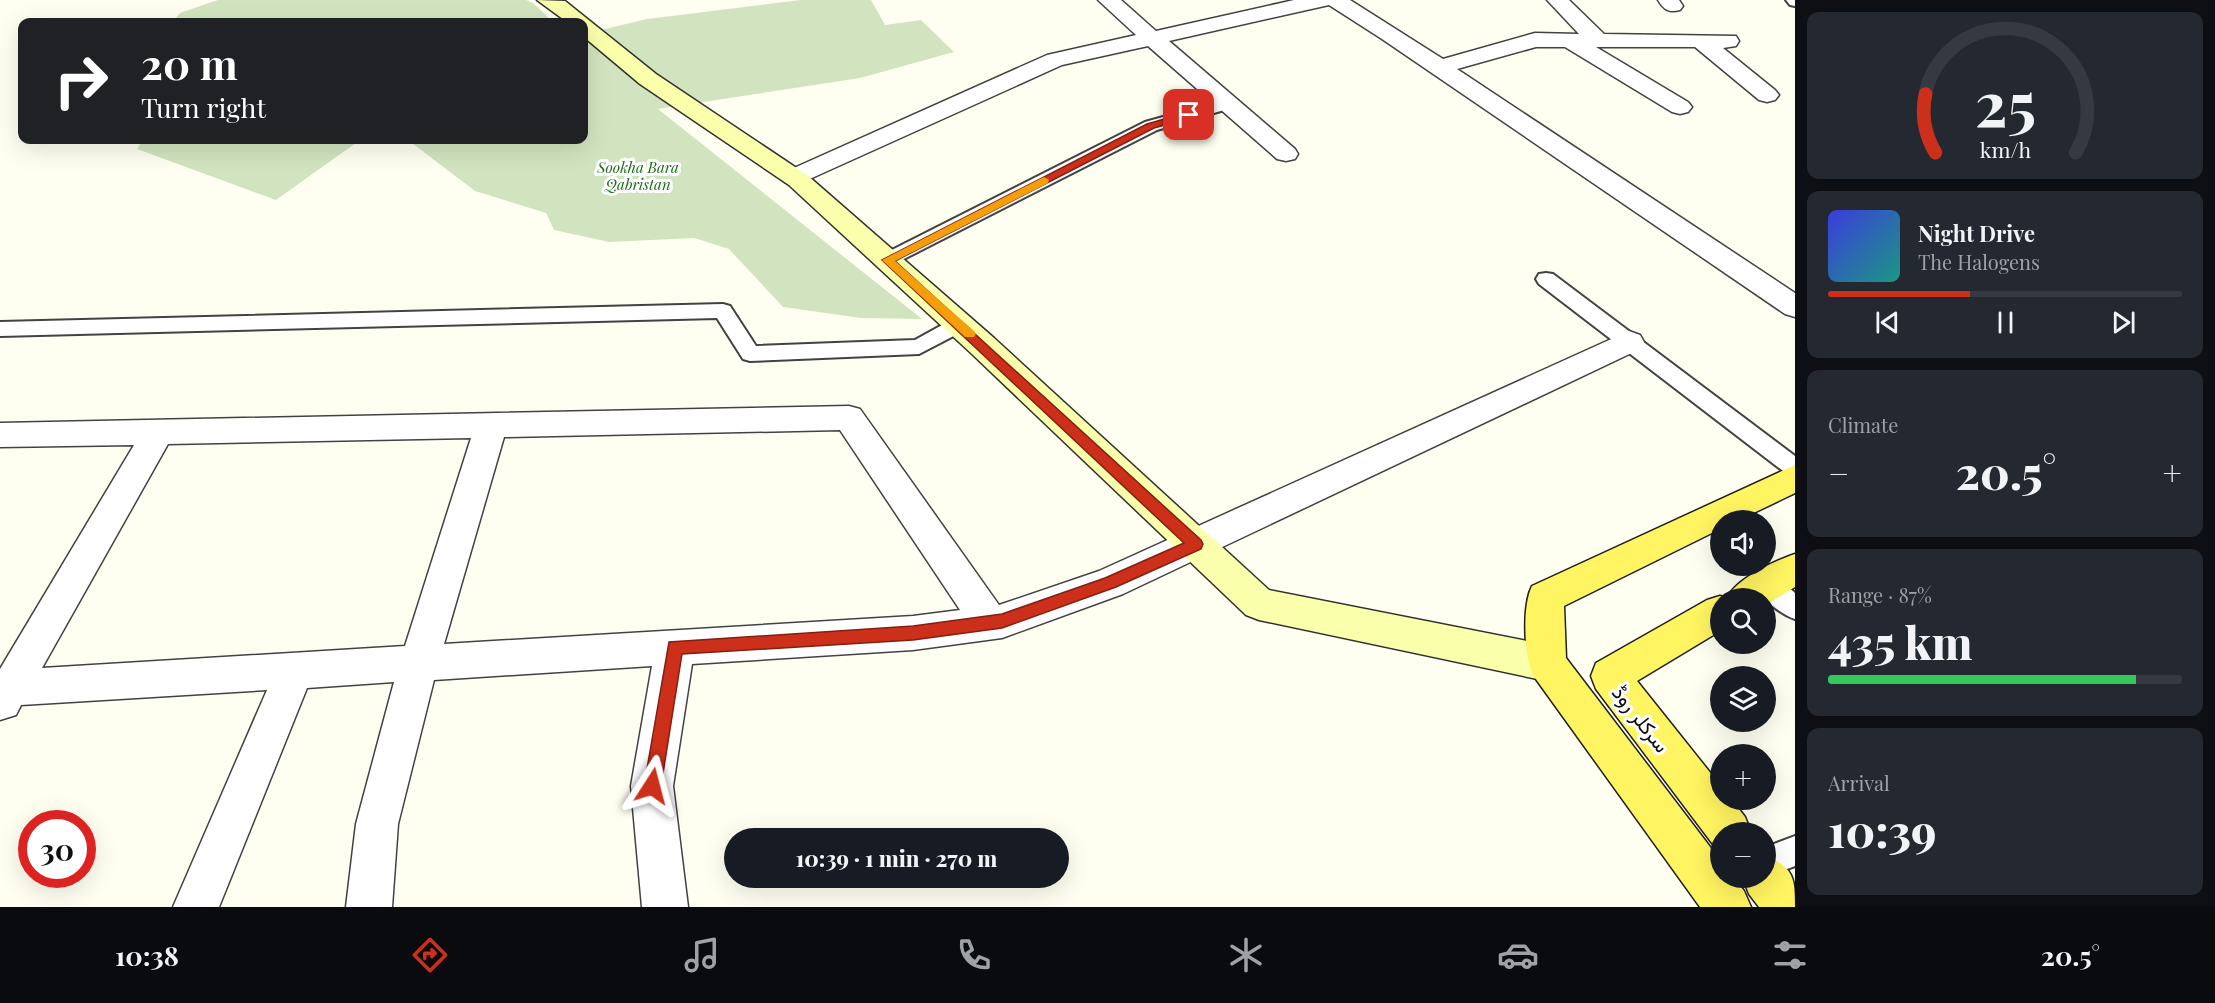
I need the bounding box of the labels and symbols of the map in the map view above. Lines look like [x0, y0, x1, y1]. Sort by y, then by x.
pin [1163, 89, 1214, 140]
park label: Sookha Bara Qabristan [596, 157, 679, 194]
street label: سرکلر روڈ [1606, 679, 1677, 758]
position arrow [620, 754, 684, 818]
speed limit sign: 30 [18, 810, 96, 888]

